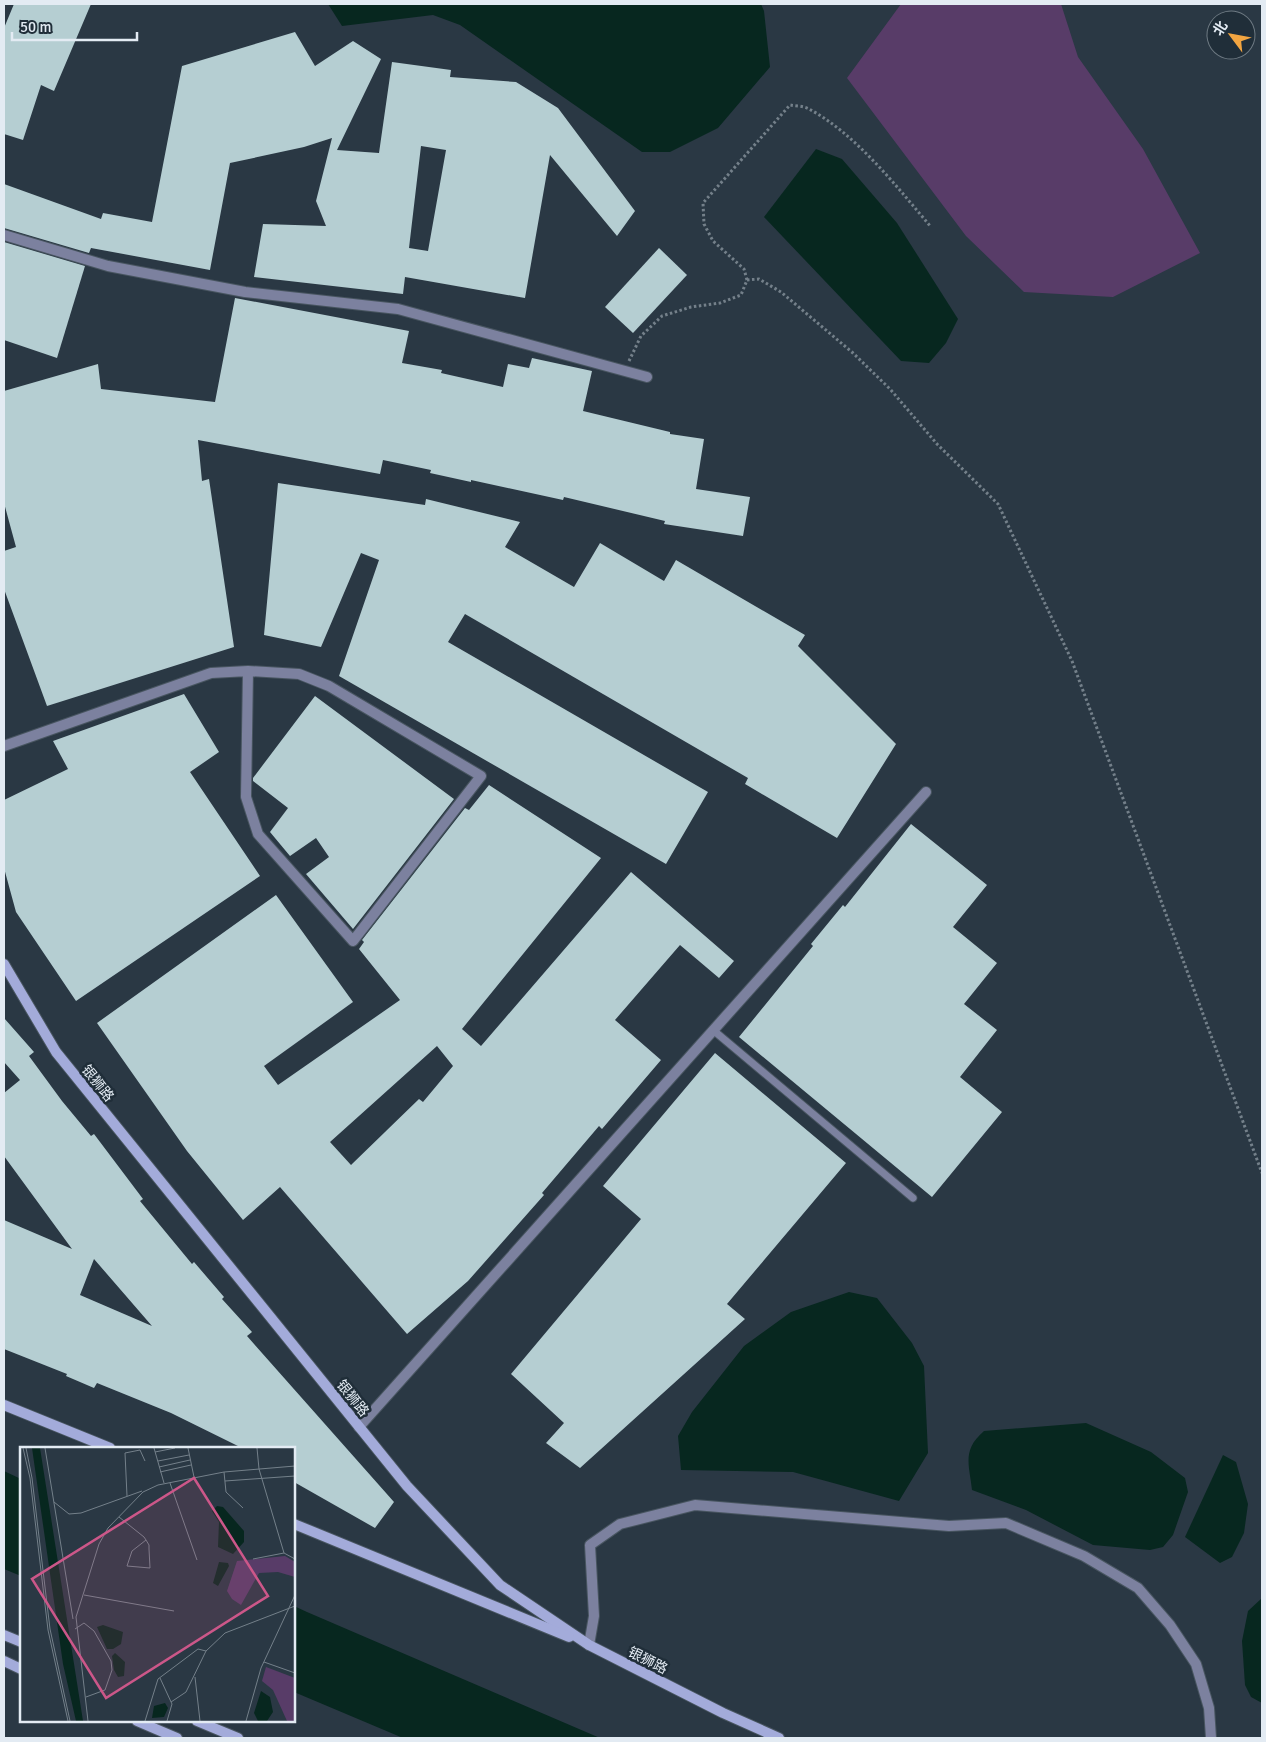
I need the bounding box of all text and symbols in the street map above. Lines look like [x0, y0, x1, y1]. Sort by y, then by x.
scale bar [12, 10, 138, 42]
north arrow [1206, 10, 1256, 60]
text: 50 m [20, 18, 51, 36]
text: 北 [1209, 18, 1231, 39]
street label: 银狮路 [78, 1062, 117, 1105]
street label: 银狮路 [333, 1377, 372, 1420]
inset map [20, 1447, 295, 1722]
street label: 银狮路 [625, 1643, 670, 1678]

